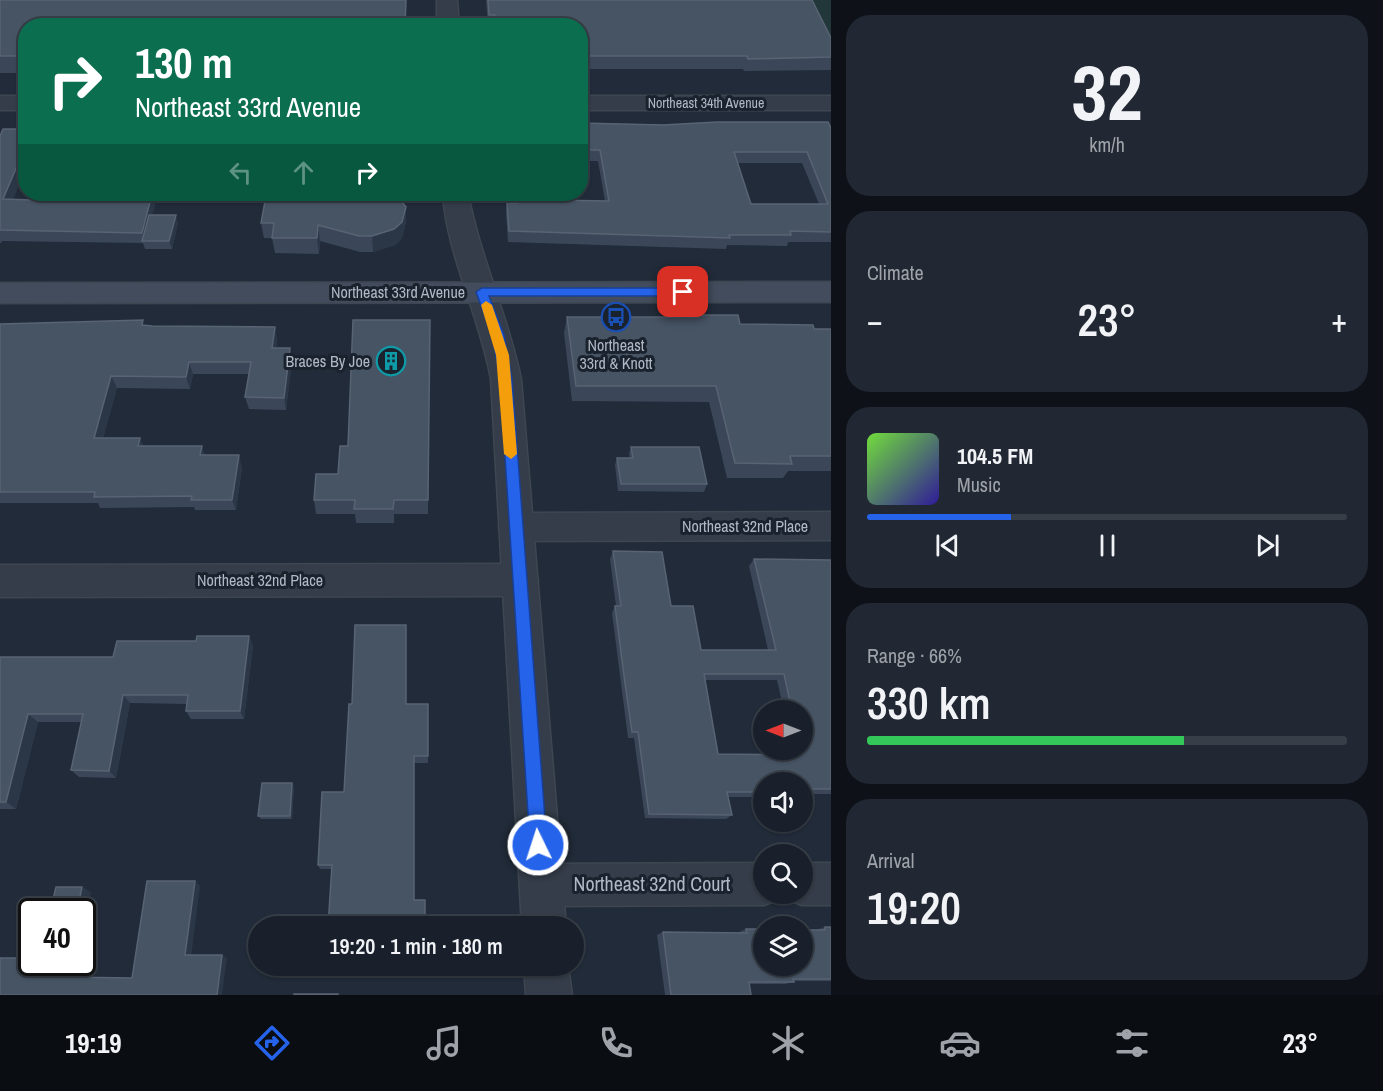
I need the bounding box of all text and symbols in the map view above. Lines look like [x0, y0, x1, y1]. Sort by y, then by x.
text: 130 m [135, 35, 233, 91]
text: 32 [1071, 39, 1143, 144]
icon: right [36, 42, 114, 120]
text: Northeast 33rd Avenue [135, 89, 361, 125]
street label: Northeast 34th Avenue [648, 94, 764, 112]
text: km/h [1089, 131, 1125, 158]
icon: left [224, 156, 257, 189]
icon: ahead [287, 156, 320, 189]
icon: right [350, 156, 383, 189]
text: Climate [867, 259, 924, 286]
pin [657, 266, 708, 317]
icon: arrive [666, 275, 699, 308]
street label: Northeast 33rd Avenue [331, 281, 465, 303]
text: 23° [1077, 289, 1137, 350]
text: − [867, 298, 883, 342]
text: + [1331, 298, 1347, 342]
bus stop icon: Northeast 33rd & Knott [600, 301, 632, 333]
place label: Northeast 33rd & Knott [580, 334, 653, 374]
building icon: Braces By Joe [375, 345, 407, 377]
place label: Braces By Joe [285, 350, 370, 372]
text: 104.5 FM [957, 441, 1033, 471]
text: Music [957, 471, 1001, 498]
street label: Northeast 32nd Place [682, 515, 808, 537]
icon: previous [931, 529, 964, 562]
icon: pause [1091, 529, 1124, 562]
icon: next [1251, 529, 1284, 562]
street label: Northeast 32nd Place [197, 569, 323, 591]
text: Range · 66% [867, 642, 962, 669]
text: 330 km [867, 672, 991, 733]
north arrow [753, 700, 813, 760]
map controls [753, 700, 813, 976]
button: sound [753, 772, 813, 832]
position arrow [506, 813, 570, 877]
button: search [753, 844, 813, 904]
text: Arrival [867, 847, 914, 874]
street label: Northeast 32nd Court [574, 870, 731, 897]
text: 19:20 [867, 877, 961, 938]
speed limit sign: 40 [18, 898, 96, 976]
button: layers [753, 916, 813, 976]
text: 19:20 · 1 min · 180 m [329, 931, 503, 961]
icon: directions [251, 1022, 293, 1064]
icon: music [423, 1022, 465, 1064]
icon: phone [595, 1022, 637, 1064]
icon: climate [767, 1022, 809, 1064]
icon: car [939, 1022, 981, 1064]
icon: filters [1111, 1022, 1153, 1064]
text: 19:19 [65, 1025, 122, 1061]
text: 23° [1283, 1025, 1318, 1061]

